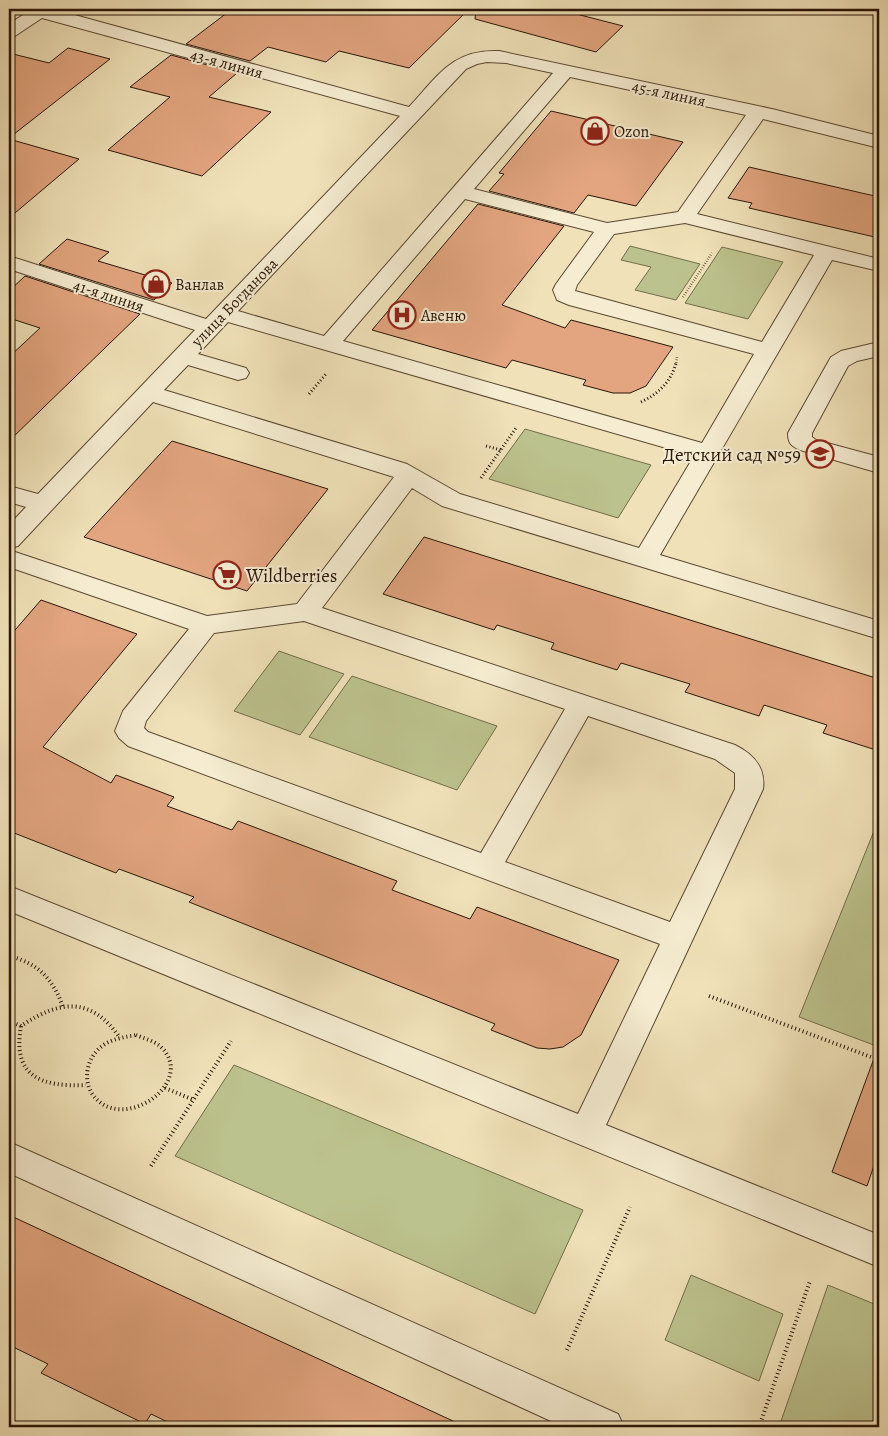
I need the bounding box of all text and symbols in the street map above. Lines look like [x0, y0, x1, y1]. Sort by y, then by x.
street label: 43-я линия [188, 44, 266, 84]
street label: 45-я линия [630, 75, 708, 113]
shop icon: Ozon [580, 116, 610, 146]
place label: Ozon [614, 121, 649, 143]
street label: улица Богданова [186, 253, 283, 353]
shop icon: Ванлав [141, 269, 171, 299]
street label: 41-я линия [71, 274, 147, 318]
place label: Ванлав [175, 274, 224, 296]
hospital icon: Авеню [387, 300, 417, 330]
place label: Авеню [420, 305, 466, 327]
school or university icon: Детский сад №59 [805, 439, 835, 469]
place label: Детский сад №59 [663, 442, 801, 468]
supermarket icon: Wildberries [212, 560, 242, 590]
place label: Wildberries [245, 563, 337, 589]

